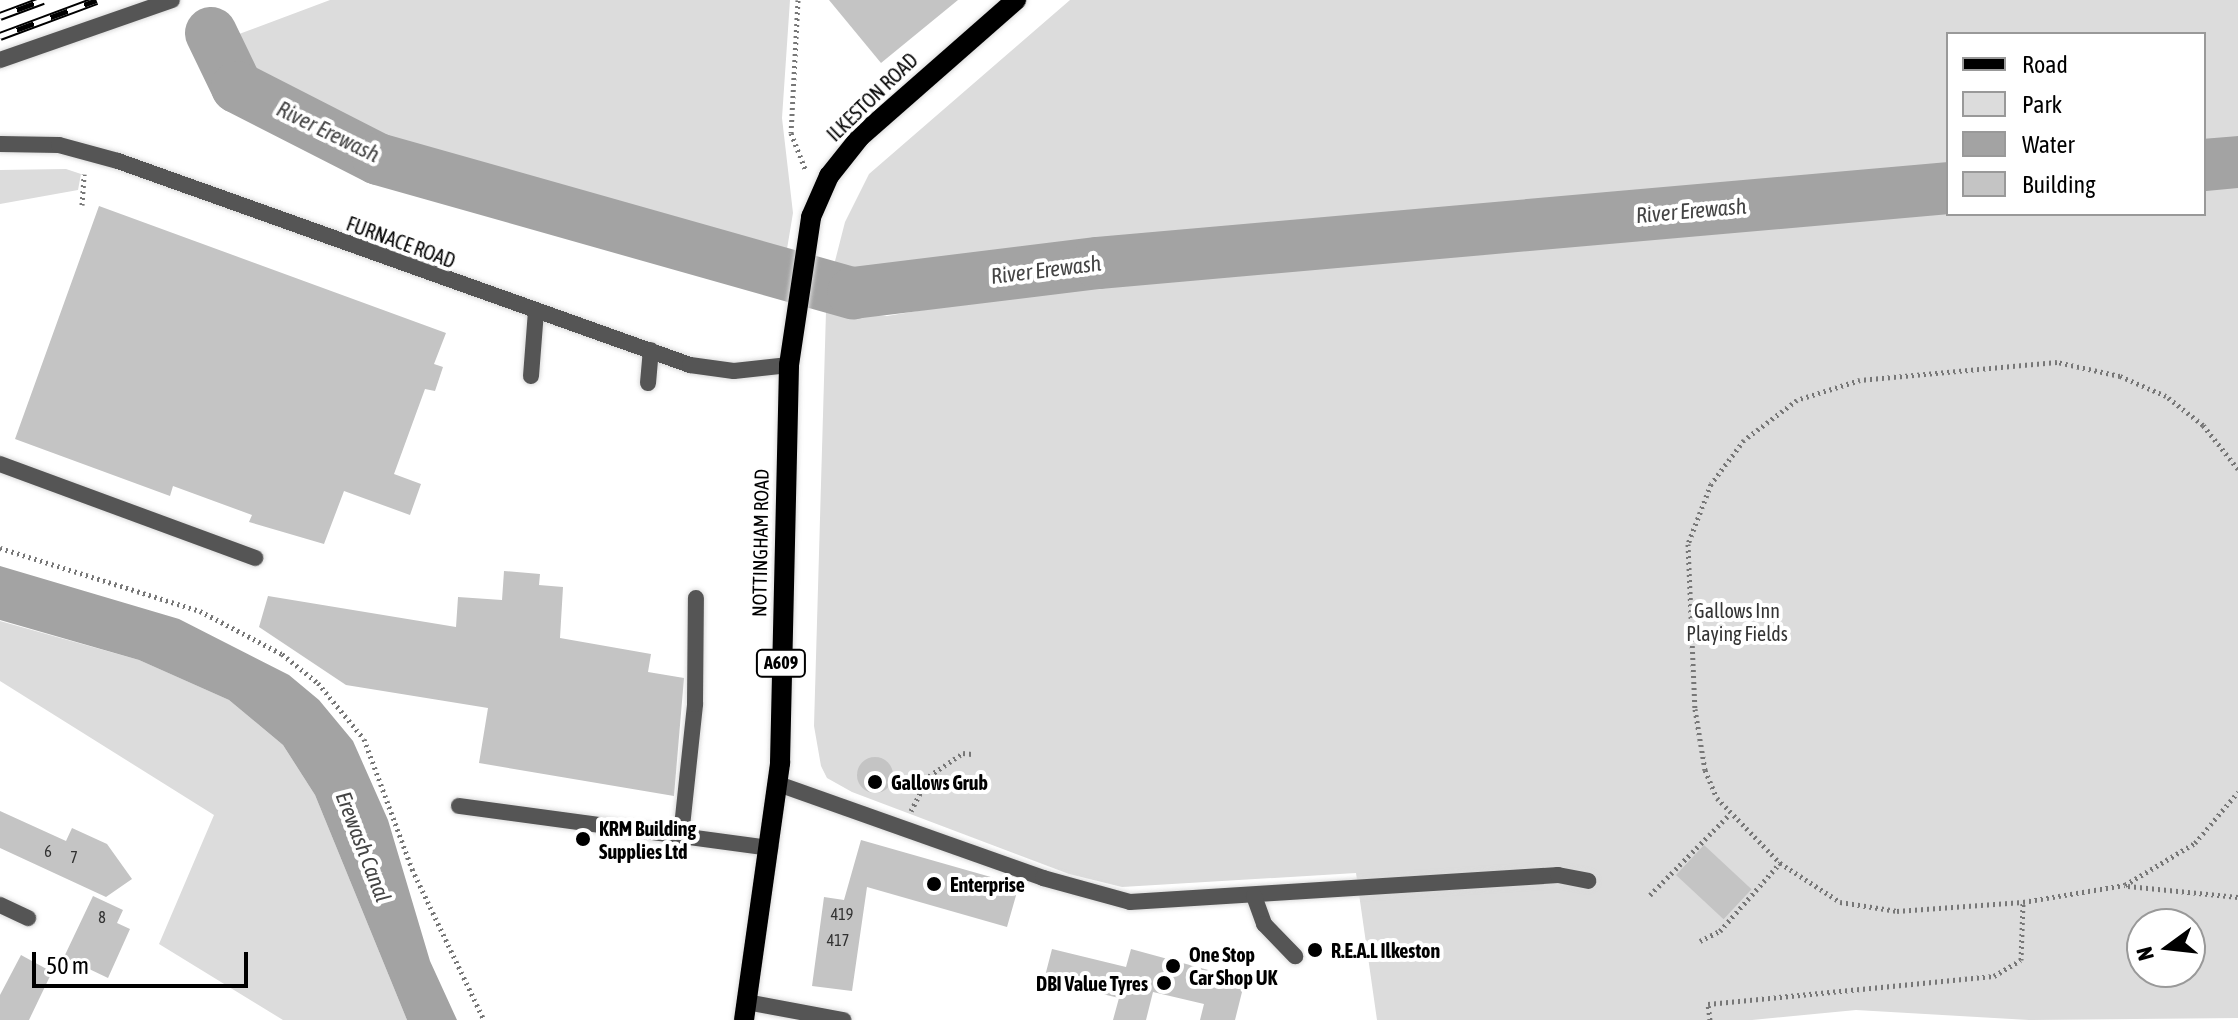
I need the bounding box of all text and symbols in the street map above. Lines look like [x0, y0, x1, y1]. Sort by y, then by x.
legend [1946, 32, 2206, 216]
street label: ILKESTON ROAD [822, 48, 922, 146]
text: Road [2022, 51, 2068, 78]
text: Park [2022, 91, 2062, 118]
water label: River Erewash [272, 96, 384, 168]
text: Water [2022, 131, 2075, 158]
text: Building [2022, 171, 2095, 198]
water label: River Erewash [1635, 193, 1747, 229]
street label: FURNACE ROAD [343, 211, 459, 273]
water label: River Erewash [989, 250, 1103, 290]
street label: NOTTINGHAM ROAD [747, 469, 773, 617]
park label: Gallows Inn Playing Fields [1686, 598, 1788, 645]
road number: A609 [755, 649, 807, 677]
place label: Gallows Grub [891, 770, 988, 794]
marker: Gallows Grub [866, 773, 884, 791]
water label: Erewash Canal [330, 788, 396, 906]
place label: KRM Building Supplies Ltd [599, 816, 696, 863]
marker: KRM Building Supplies Ltd [574, 830, 592, 848]
house number: 6 [44, 841, 52, 861]
house number: 7 [70, 847, 78, 867]
place label: Enterprise [950, 872, 1025, 896]
marker: Enterprise [925, 875, 943, 893]
house number: 419 [831, 904, 853, 924]
house number: 8 [98, 907, 106, 927]
north arrow [2126, 908, 2206, 988]
house number: 417 [827, 930, 849, 950]
scale bar [36, 936, 252, 986]
place label: R.E.A.L Ilkeston [1331, 938, 1440, 962]
marker: R.E.A.L Ilkeston [1306, 941, 1324, 959]
place label: One Stop Car Shop UK [1189, 942, 1277, 989]
text: N [2131, 944, 2159, 963]
text: 50 m [46, 952, 89, 979]
marker: One Stop Car Shop UK [1164, 957, 1182, 975]
place label: DBI Value Tyres [1036, 971, 1148, 995]
marker: DBI Value Tyres [1155, 974, 1173, 992]

